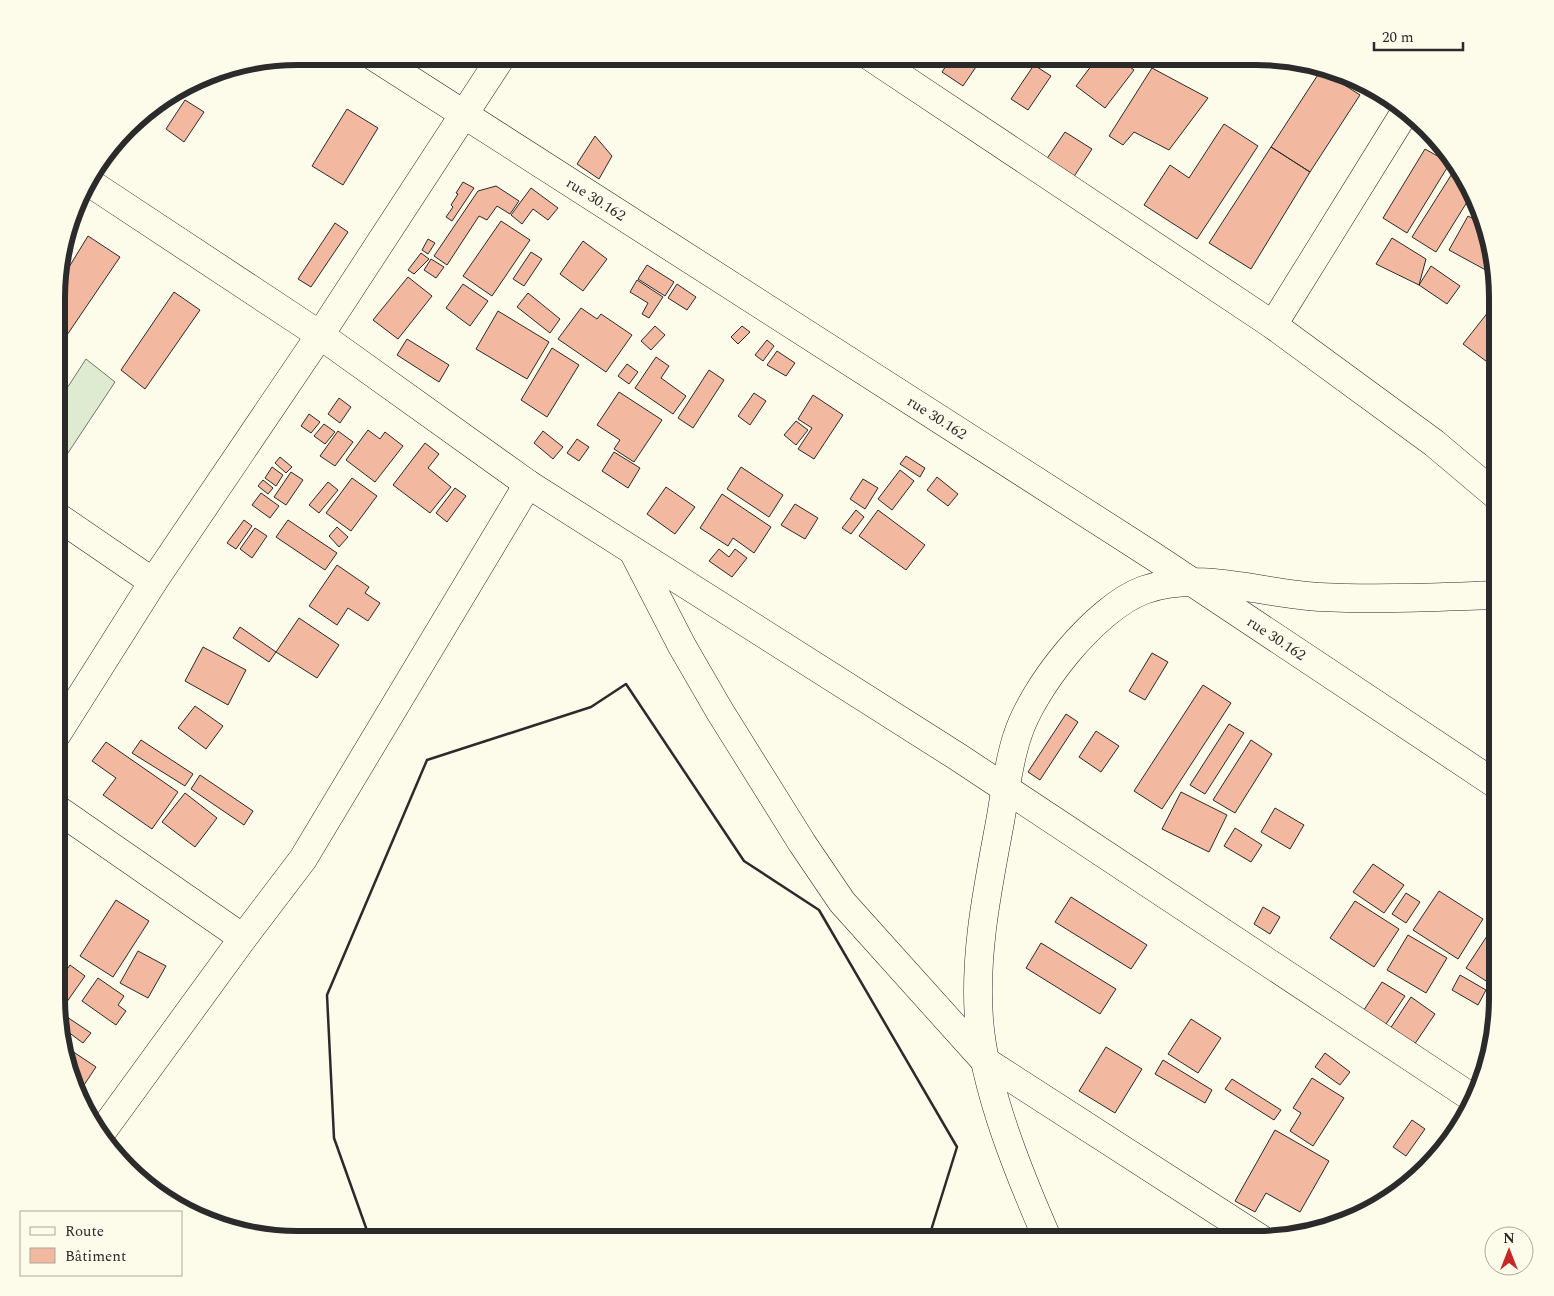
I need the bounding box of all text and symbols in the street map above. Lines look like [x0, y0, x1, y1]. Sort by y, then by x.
scale bar [1374, 20, 1463, 52]
text: 20 m [1382, 26, 1414, 49]
street label: rue 30.162 [562, 171, 630, 227]
street label: rue 30.162 [903, 390, 971, 445]
street label: rue 30.162 [1242, 610, 1311, 666]
legend [20, 1211, 182, 1276]
text: Route [65, 1220, 104, 1243]
north arrow [1484, 1226, 1534, 1276]
text: N [1503, 1228, 1515, 1249]
text: Bâtiment [65, 1245, 126, 1268]

